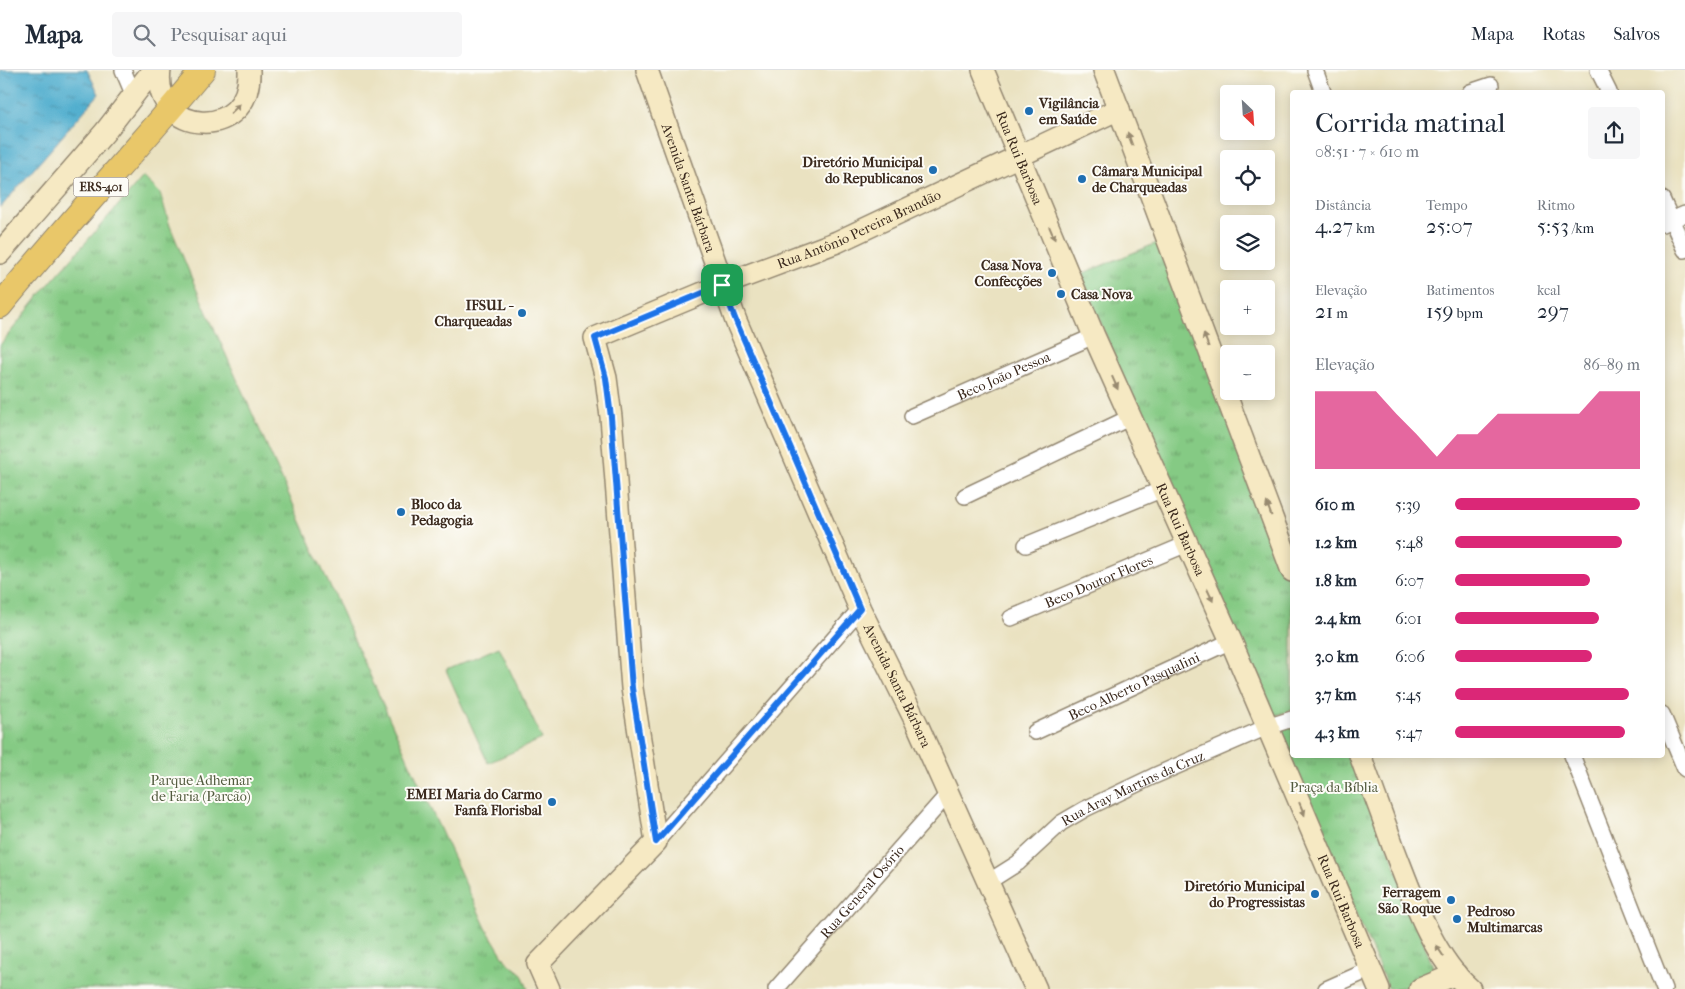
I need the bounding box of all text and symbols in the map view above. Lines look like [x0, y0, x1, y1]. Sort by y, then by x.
search box [112, 12, 462, 57]
text: Mapa [25, 21, 82, 49]
icon: search [130, 21, 158, 49]
text: Pesquisar aqui [170, 24, 287, 46]
text: Mapa [1471, 24, 1514, 45]
text: Rotas [1542, 24, 1585, 45]
text: Salvos [1613, 24, 1660, 45]
north arrow [1220, 85, 1275, 140]
map controls [1220, 85, 1275, 400]
place label: Vigilância em Saúde [1038, 95, 1100, 128]
one-way arrow [229, 103, 241, 115]
marker: Vigilância em Saúde [1023, 105, 1035, 117]
text: Corrida matinal [1315, 106, 1505, 139]
button: share [1588, 107, 1640, 159]
street label: Rua Rui Barbosa [992, 108, 1047, 208]
street label: Avenida Santa Bárbara [658, 120, 720, 255]
one-way arrow [1126, 131, 1134, 146]
text: 08:51 · 7 × 610 m [1315, 142, 1419, 161]
button: locate [1220, 150, 1275, 205]
place label: Diretório Municipal do Republicanos [802, 154, 924, 187]
place label: Câmara Municipal de Charqueadas [1092, 163, 1203, 196]
marker: Diretório Municipal do Republicanos [927, 164, 939, 176]
marker: Câmara Municipal de Charqueadas [1076, 173, 1088, 185]
road number: ERS-401 [74, 178, 128, 196]
street label: Rua Antônio Pereira Brandão [775, 186, 943, 272]
text: Distância [1315, 197, 1371, 214]
text: Tempo [1426, 197, 1468, 214]
text: Ritmo [1537, 197, 1575, 214]
text: 4.27 [1315, 214, 1353, 238]
text: 25:07 [1426, 214, 1473, 238]
text: 5:53 [1537, 214, 1569, 238]
button: layers [1220, 215, 1275, 270]
text: km [1353, 220, 1375, 237]
text: /km [1569, 220, 1594, 237]
one-way arrow [1048, 226, 1056, 240]
place label: Casa Nova Confecções [975, 257, 1043, 291]
pin [701, 264, 743, 306]
marker: Casa Nova Confecções [1046, 267, 1058, 279]
icon: arrive [708, 271, 736, 299]
button: + [1220, 280, 1275, 335]
text: Elevação [1315, 282, 1367, 299]
text: Batimentos [1426, 282, 1495, 299]
text: kcal [1537, 282, 1561, 299]
place label: Casa Nova [1071, 286, 1133, 303]
marker: Casa Nova [1055, 288, 1067, 300]
place label: IFSUL - Charqueadas [435, 297, 514, 330]
text: 21 [1315, 299, 1333, 323]
text: 159 [1426, 299, 1454, 323]
text: 297 [1537, 299, 1569, 323]
text: m [1333, 305, 1348, 322]
text: bpm [1454, 305, 1483, 322]
marker: IFSUL - Charqueadas [516, 307, 528, 319]
one-way arrow [1202, 332, 1210, 347]
button: − [1220, 345, 1275, 400]
street label: Beco João Pessoa [954, 348, 1053, 404]
text: Elevação [1315, 355, 1375, 374]
text: 86–89 m [1583, 355, 1640, 374]
one-way arrow [1112, 376, 1120, 390]
street label: Rua Rui Barbosa [1153, 480, 1209, 579]
text: 610 m [1315, 495, 1355, 514]
text: 5:39 [1395, 495, 1421, 514]
place label: Bloco da Pedagogia [411, 496, 473, 529]
one-way arrow [1265, 501, 1272, 516]
marker: Bloco da Pedagogia [395, 506, 407, 518]
text: 1.2 km [1315, 533, 1357, 552]
text: 5:48 [1395, 533, 1423, 552]
street label: Beco Doutor Flores [1042, 551, 1155, 611]
text: 1.8 km [1315, 571, 1357, 590]
text: 6:07 [1395, 571, 1424, 590]
one-way arrow [1207, 588, 1215, 602]
text: 2.4 km [1315, 609, 1361, 628]
text: 6:01 [1395, 609, 1422, 628]
street label: Avenida Santa Bárbara [860, 620, 935, 750]
text: 3.0 km [1315, 647, 1358, 666]
text: 6:06 [1395, 647, 1425, 666]
street label: Beco Alberto Pasqualini [1066, 648, 1202, 724]
text: 3.7 km [1315, 685, 1356, 704]
text: 5:45 [1395, 685, 1422, 704]
text: 4.3 km [1315, 723, 1359, 742]
text: 5:47 [1395, 723, 1423, 742]
street label: Rua Aray Martins da Cruz [1058, 747, 1207, 830]
park label: Parque Adhemar de Faria (Parcão) [150, 772, 252, 805]
park label: Praça da Bíblia [1290, 779, 1379, 796]
place label: EMEI Maria do Carmo Fanfa Florisbal [407, 786, 542, 819]
marker: EMEI Maria do Carmo Fanfa Florisbal [546, 796, 558, 808]
one-way arrow [1298, 802, 1306, 816]
street label: Rua General Osório [816, 841, 908, 942]
street label: Rua Rui Barbosa [1314, 852, 1369, 951]
place label: Diretório Municipal do Progressistas [1184, 878, 1306, 911]
place label: Ferragem São Roque [1378, 884, 1441, 917]
marker: Diretório Municipal do Progressistas [1309, 888, 1321, 900]
marker: Ferragem São Roque [1445, 894, 1457, 906]
place label: Pedroso Multimarcas [1466, 903, 1543, 936]
marker: Pedroso Multimarcas [1451, 913, 1463, 925]
one-way arrow [1436, 944, 1445, 958]

